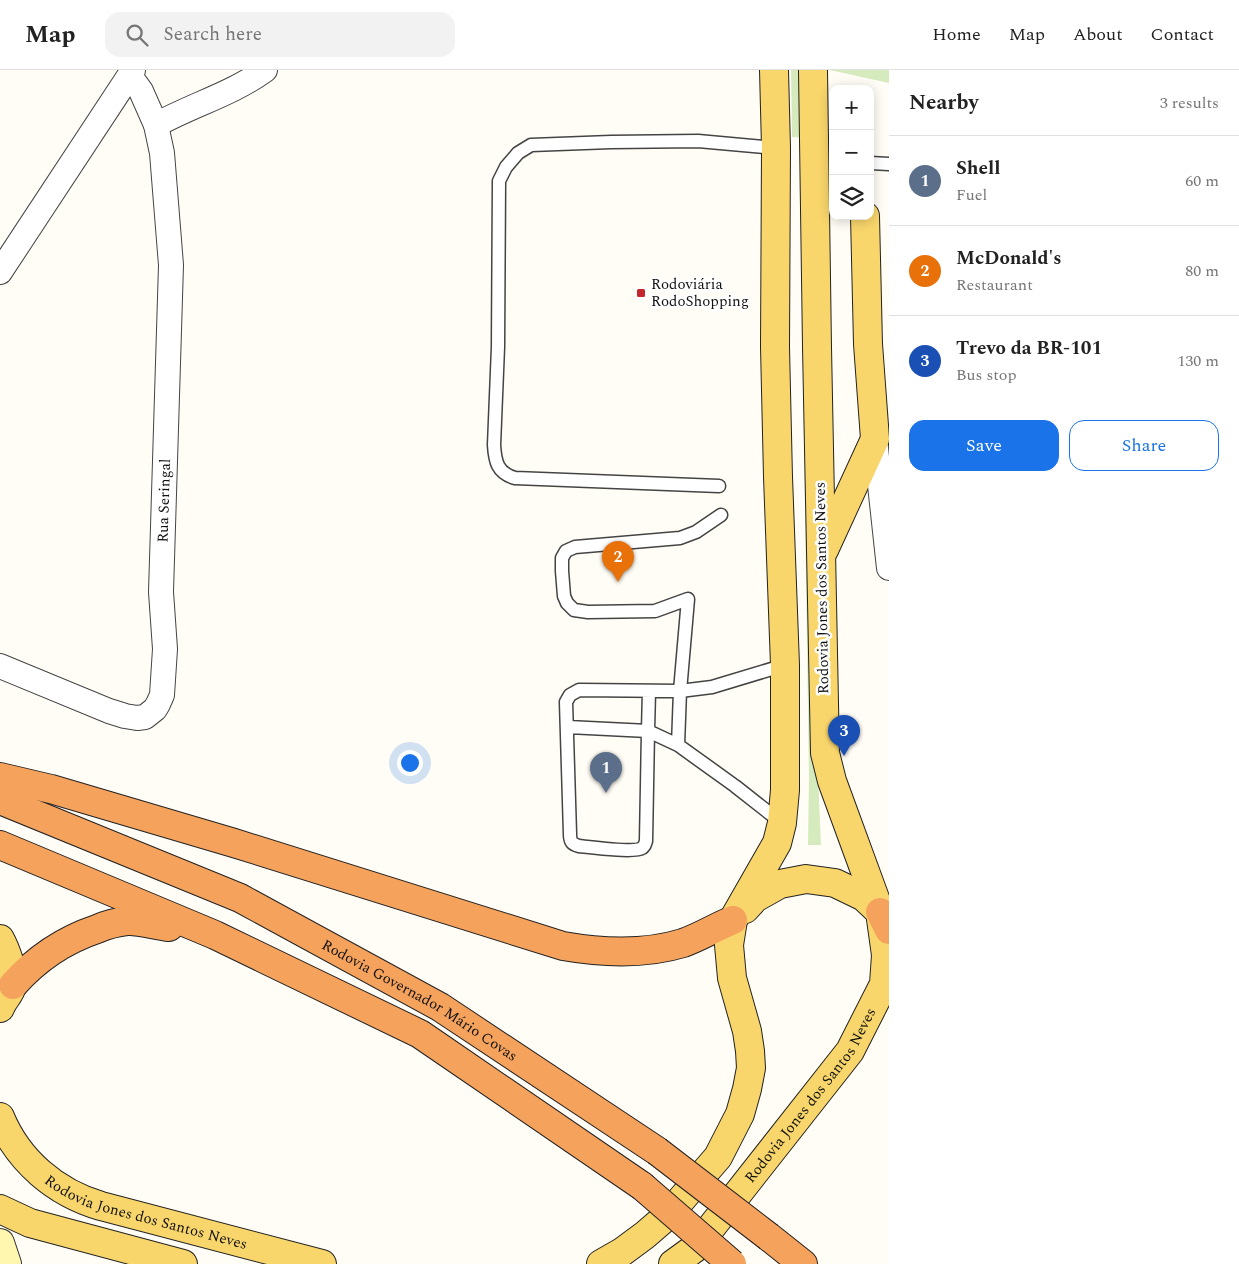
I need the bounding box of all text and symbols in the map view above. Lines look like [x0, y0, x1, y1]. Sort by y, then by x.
search box [105, 12, 455, 57]
text: Map [25, 17, 75, 53]
text: Search here [163, 20, 262, 49]
icon: search [123, 21, 151, 49]
text: Home [932, 21, 981, 48]
text: Map [1009, 21, 1045, 48]
text: About [1073, 21, 1123, 48]
text: Contact [1151, 21, 1214, 48]
map controls [829, 85, 874, 220]
button: + [829, 85, 874, 130]
text: Nearby [909, 87, 979, 119]
text: 3 results [1160, 91, 1219, 115]
button: − [829, 130, 874, 175]
text: Shell [956, 154, 1000, 183]
text: 1 [921, 169, 929, 193]
text: 60 m [1185, 169, 1219, 193]
button: layers [829, 175, 874, 220]
text: Fuel [956, 183, 987, 207]
text: McDonald's [956, 244, 1062, 273]
text: 2 [921, 259, 929, 283]
text: 80 m [1185, 259, 1219, 283]
place label: Rodoviária RodoShopping [651, 273, 749, 313]
text: Restaurant [956, 273, 1033, 297]
marker: Rodoviária RodoShopping [635, 287, 647, 299]
text: Trevo da BR-101 [956, 334, 1102, 363]
text: 3 [921, 349, 929, 373]
text: 130 m [1177, 349, 1219, 373]
text: Bus stop [956, 363, 1017, 387]
button: Save [909, 420, 1059, 471]
button: Share [1069, 420, 1219, 471]
street label: Rua Seringal [151, 458, 177, 543]
street label: Rodovia Jones dos Santos Neves [809, 482, 835, 694]
pin: 2 [602, 541, 634, 582]
pin: 3 [828, 715, 860, 756]
your location [397, 750, 423, 776]
pin: 1 [590, 752, 622, 793]
street label: Rodovia Governador Mário Covas [318, 933, 522, 1067]
street label: Rodovia Jones dos Santos Neves [739, 1004, 882, 1188]
street label: Rodovia Jones dos Santos Neves [40, 1169, 250, 1255]

